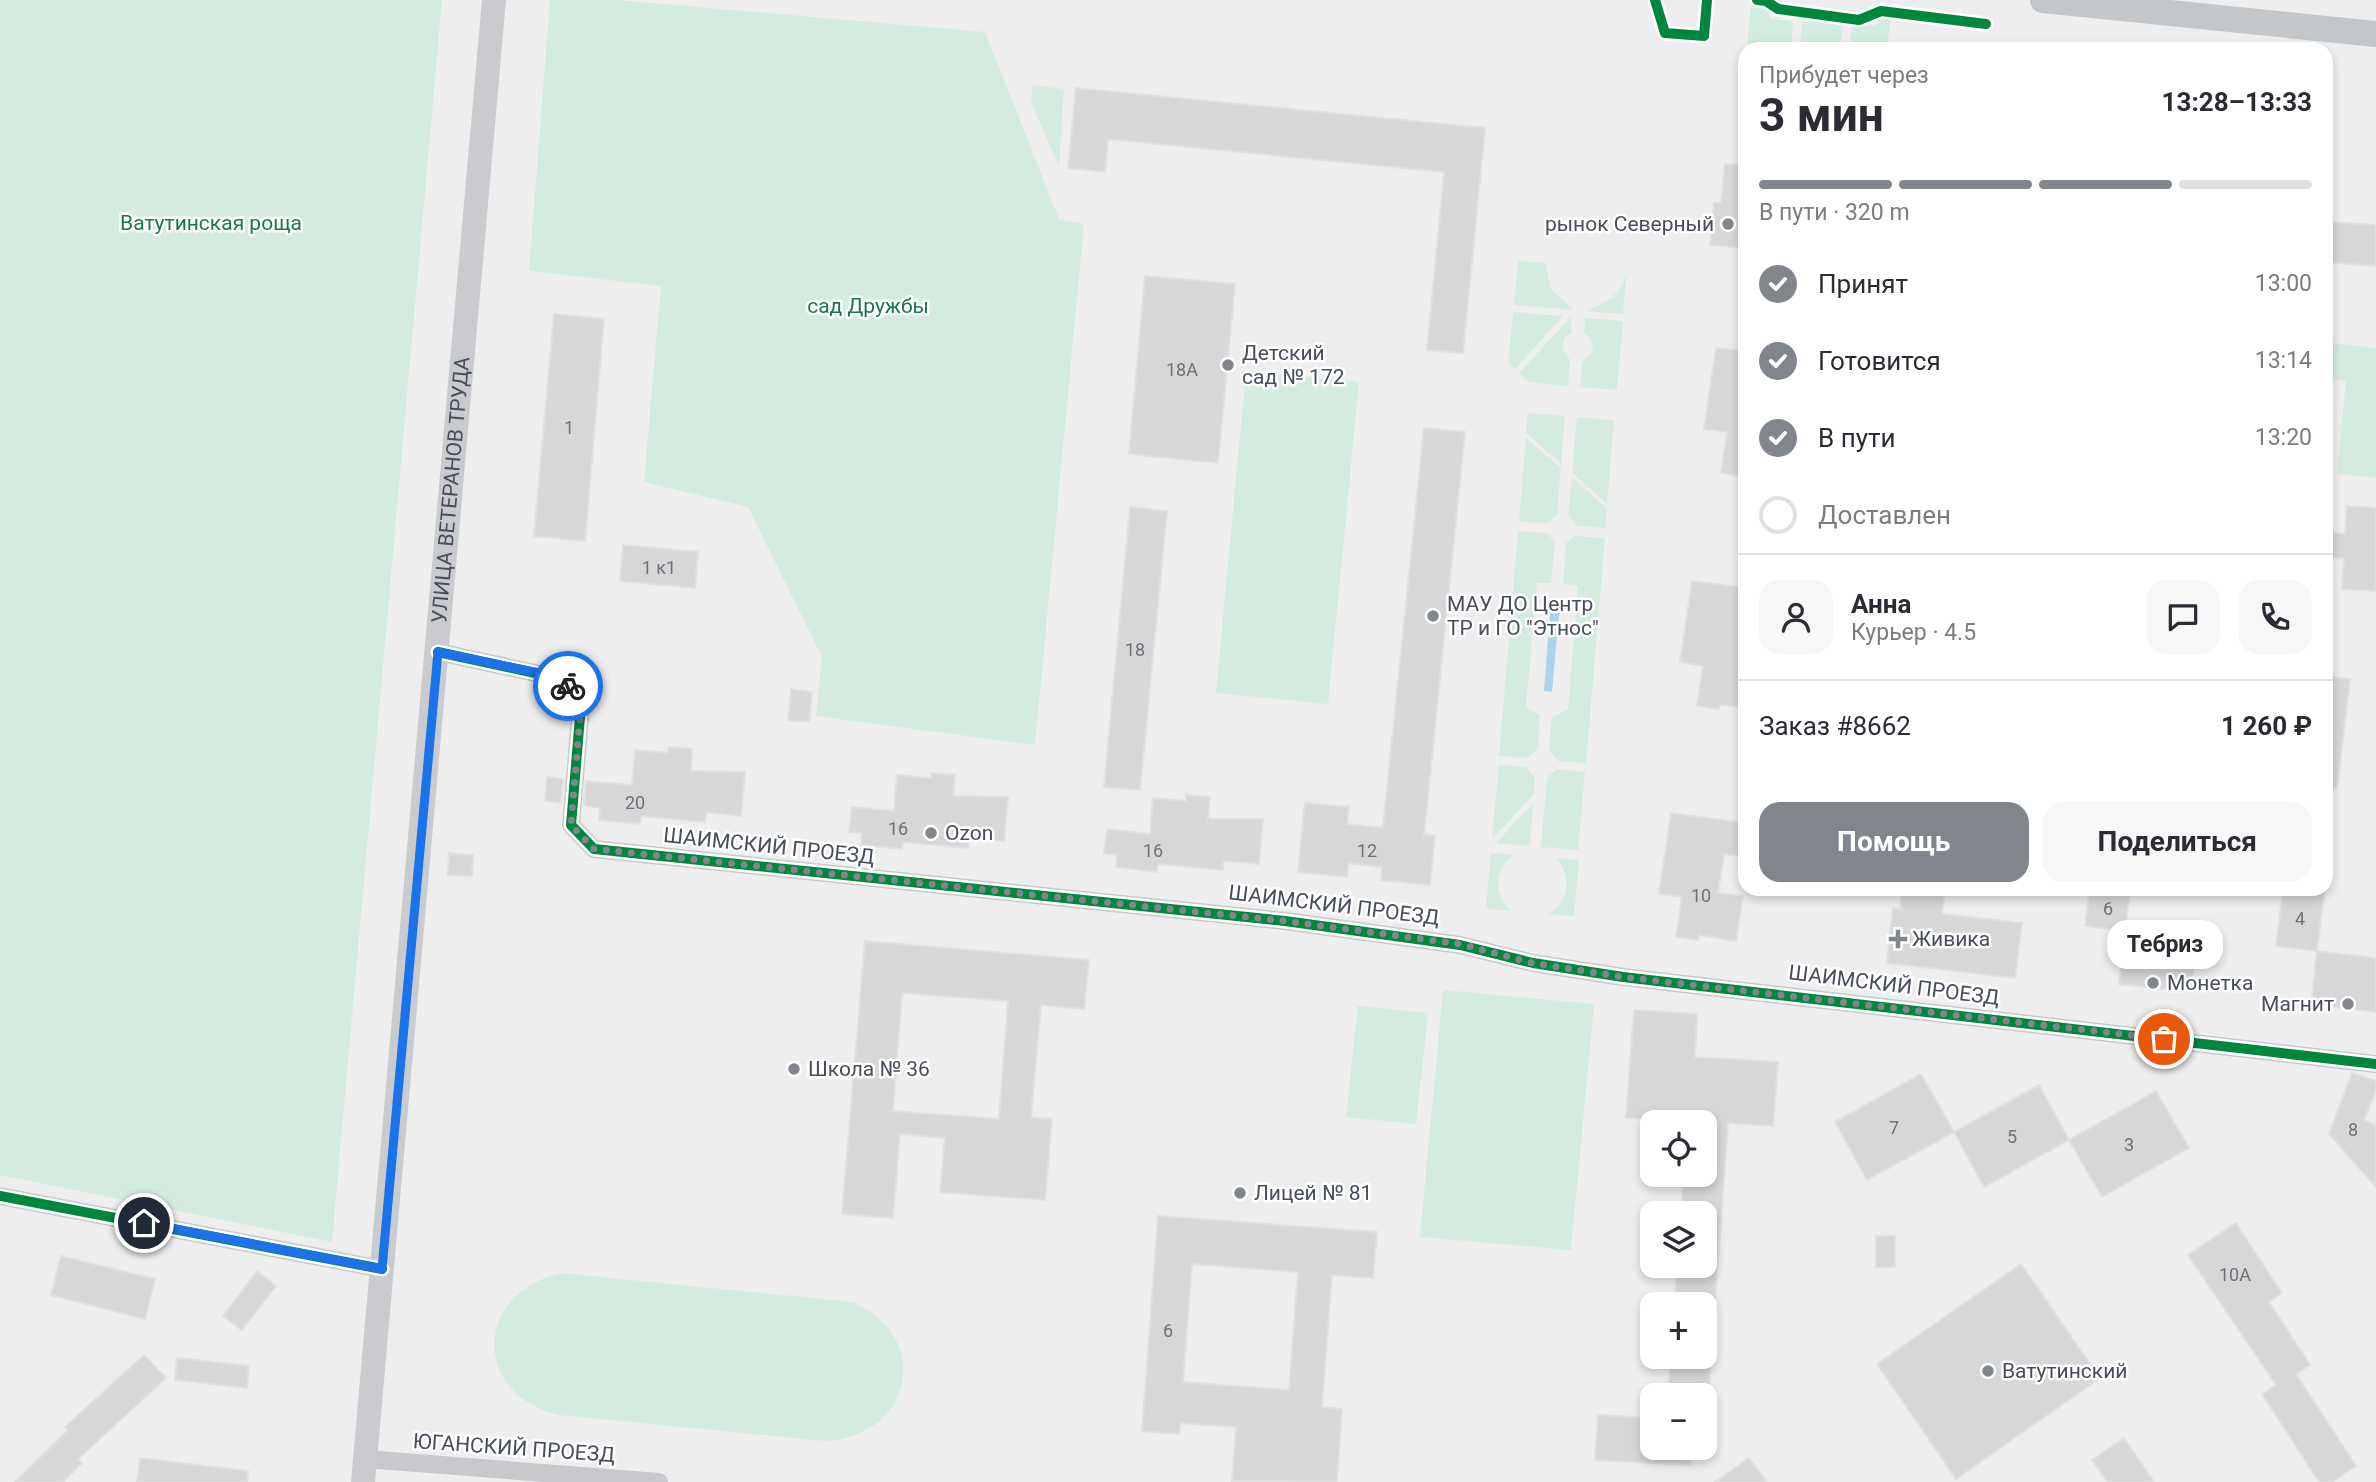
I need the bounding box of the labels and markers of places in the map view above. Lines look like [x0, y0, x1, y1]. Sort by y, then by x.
place label: рынок Северный [1545, 212, 1714, 236]
marker: рынок Северный [1720, 216, 1736, 232]
place label: Детский сад № 172 [1242, 341, 1345, 389]
marker: Детский сад № 172 [1220, 357, 1236, 373]
place label: МАУ ДО Центр ТР и ГО "Этнос" [1447, 592, 1599, 640]
marker: МАУ ДО Центр ТР и ГО "Этнос" [1425, 608, 1441, 624]
place label: Ozon [945, 821, 993, 845]
marker: Ozon [923, 825, 939, 841]
callout: Тебриз [2106, 920, 2222, 969]
place label: Живика [1912, 927, 1990, 951]
marker: Живика [1890, 931, 1906, 947]
place label: Монетка [2167, 971, 2253, 995]
marker: Монетка [2145, 975, 2161, 991]
place label: Магнит [2261, 992, 2334, 1016]
marker: Магнит [2340, 996, 2356, 1012]
pin [2134, 1009, 2194, 1069]
place label: Школа № 36 [808, 1057, 930, 1081]
marker: Школа № 36 [786, 1061, 802, 1077]
place label: Лицей № 81 [1254, 1181, 1372, 1205]
marker: Лицей № 81 [1232, 1185, 1248, 1201]
pin [114, 1193, 174, 1253]
place label: Ватутинский [2002, 1359, 2127, 1383]
marker: Ватутинский [1980, 1363, 1996, 1379]

